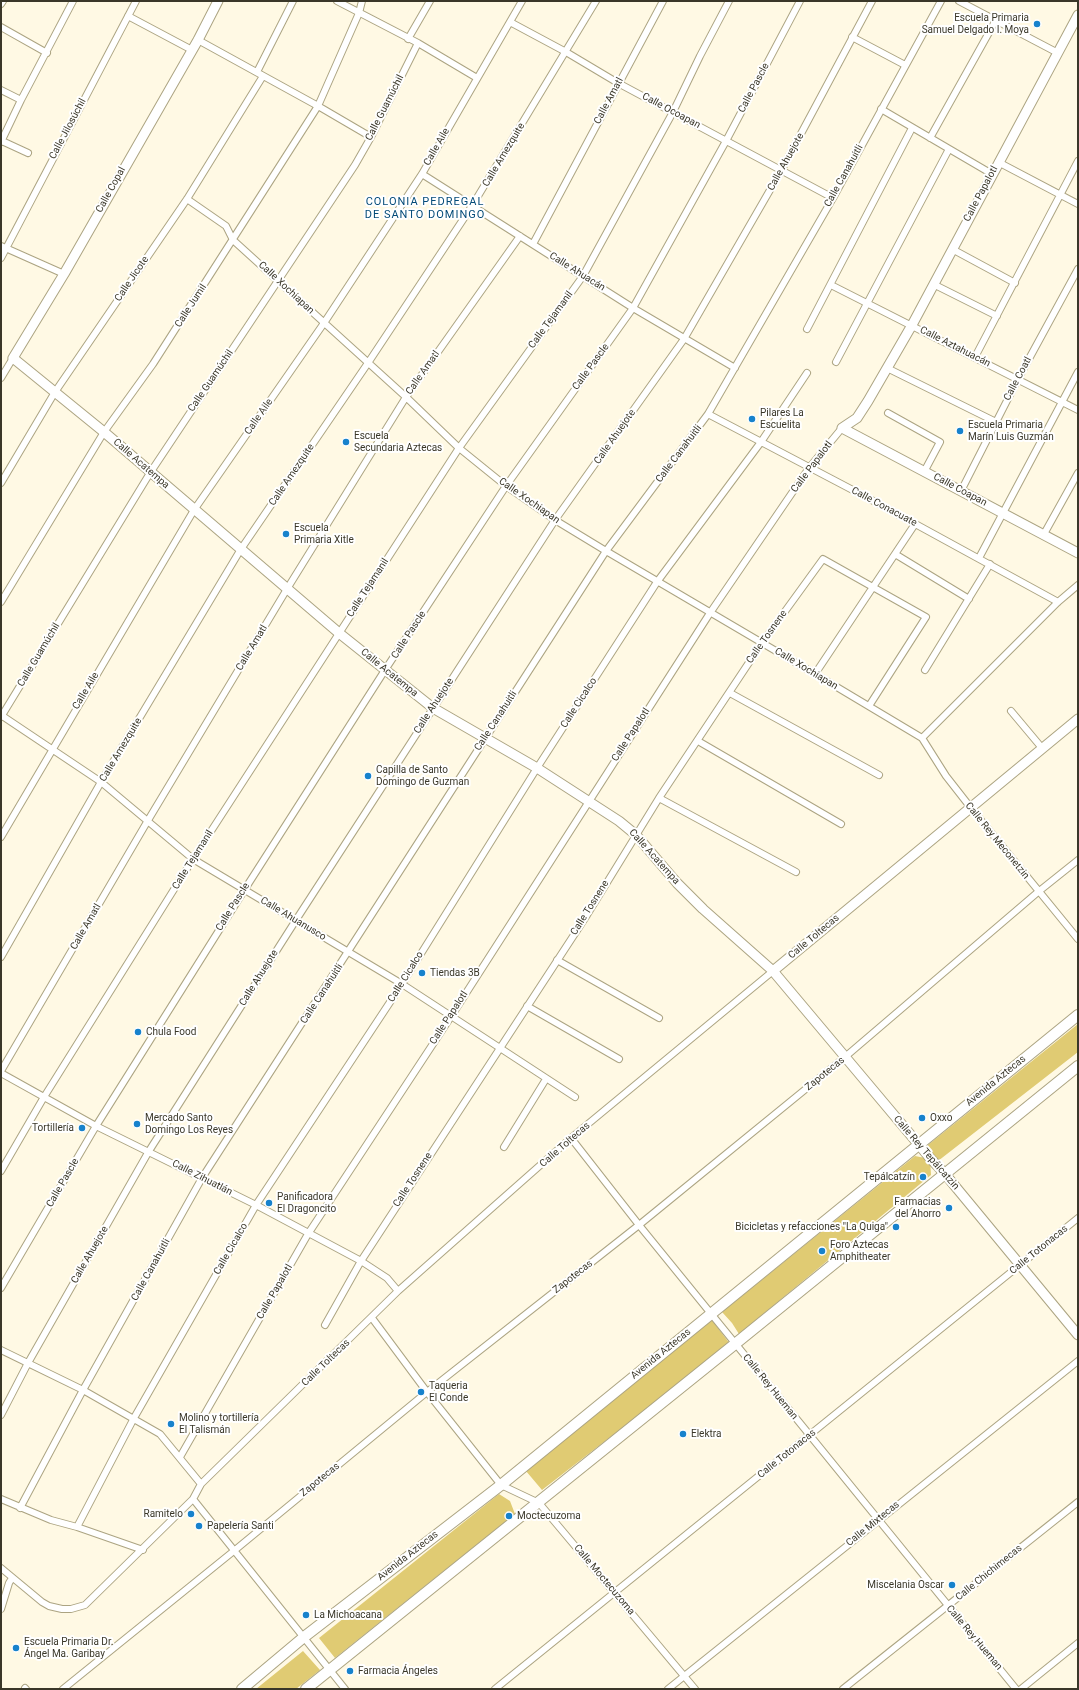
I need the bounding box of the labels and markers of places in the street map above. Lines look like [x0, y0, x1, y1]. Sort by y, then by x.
place label: Escuela Primaria Samuel Delgado I. Moya [922, 12, 1029, 36]
marker: Escuela Primaria Samuel Delgado I. Moya [1032, 19, 1042, 29]
place label: Pilares La Escuelita [760, 407, 804, 430]
marker: Pilares La Escuelita [747, 414, 757, 424]
place label: Escuela Primaria Marín Luis Guzmán [968, 419, 1054, 442]
marker: Escuela Primaria Marín Luis Guzmán [955, 426, 965, 436]
place label: Escuela Secundaria Aztecas [354, 430, 442, 454]
marker: Escuela Secundaria Aztecas [341, 437, 351, 447]
place label: Escuela Primaria Xitle [294, 522, 354, 546]
marker: Escuela Primaria Xitle [281, 529, 291, 539]
place label: Capilla de Santo Domingo de Guzman [376, 764, 469, 788]
marker: Capilla de Santo Domingo de Guzman [363, 771, 373, 781]
place label: Tiendas 3B [430, 967, 480, 979]
marker: Tiendas 3B [417, 968, 427, 978]
place label: Chula Food [146, 1026, 196, 1038]
marker: Chula Food [133, 1027, 143, 1037]
place label: Mercado Santo Domingo Los Reyes [145, 1112, 233, 1136]
place label: Oxxo [930, 1112, 952, 1124]
marker: Oxxo [917, 1113, 927, 1123]
marker: Mercado Santo Domingo Los Reyes [132, 1119, 142, 1129]
place label: Tortillería [32, 1122, 74, 1134]
marker: Tortillería [77, 1123, 87, 1133]
place label: Tepálcatzín [864, 1171, 915, 1183]
marker: Tepálcatzín [918, 1172, 928, 1182]
place label: Panificadora El Dragoncito [277, 1191, 336, 1214]
place label: Farmacias del Ahorro [894, 1196, 941, 1220]
marker: Panificadora El Dragoncito [264, 1198, 274, 1208]
marker: Farmacias del Ahorro [944, 1203, 954, 1213]
place label: Bicicletas y refacciones "La Quiga" [735, 1221, 888, 1233]
marker: Bicicletas y refacciones "La Quiga" [891, 1222, 901, 1232]
place label: Foro Aztecas Amphitheater [830, 1239, 890, 1262]
marker: Foro Aztecas Amphitheater [817, 1246, 827, 1256]
place label: Taqueria El Conde [429, 1380, 468, 1404]
marker: Taqueria El Conde [416, 1387, 426, 1397]
place label: Molino y tortillería El Talismán [179, 1412, 259, 1436]
marker: Molino y tortillería El Talismán [166, 1419, 176, 1429]
place label: Elektra [691, 1428, 721, 1440]
marker: Elektra [678, 1429, 688, 1439]
place label: Ramitelo [143, 1508, 183, 1520]
marker: Ramitelo [186, 1509, 196, 1519]
place label: Moctecuzoma [517, 1510, 581, 1522]
marker: Moctecuzoma [504, 1511, 514, 1521]
place label: Papelería Santi [207, 1520, 274, 1532]
marker: Papelería Santi [194, 1521, 204, 1531]
place label: Miscelania Oscar [867, 1579, 944, 1591]
marker: Miscelania Oscar [947, 1580, 957, 1590]
place label: La Michoacana [314, 1609, 382, 1621]
marker: La Michoacana [301, 1610, 311, 1620]
place label: Escuela Primaria Dr. Ángel Ma. Garibay [24, 1636, 113, 1660]
marker: Escuela Primaria Dr. Ángel Ma. Garibay [11, 1643, 21, 1653]
place label: Farmacia Ángeles [358, 1665, 438, 1677]
marker: Farmacia Ángeles [345, 1666, 355, 1676]

